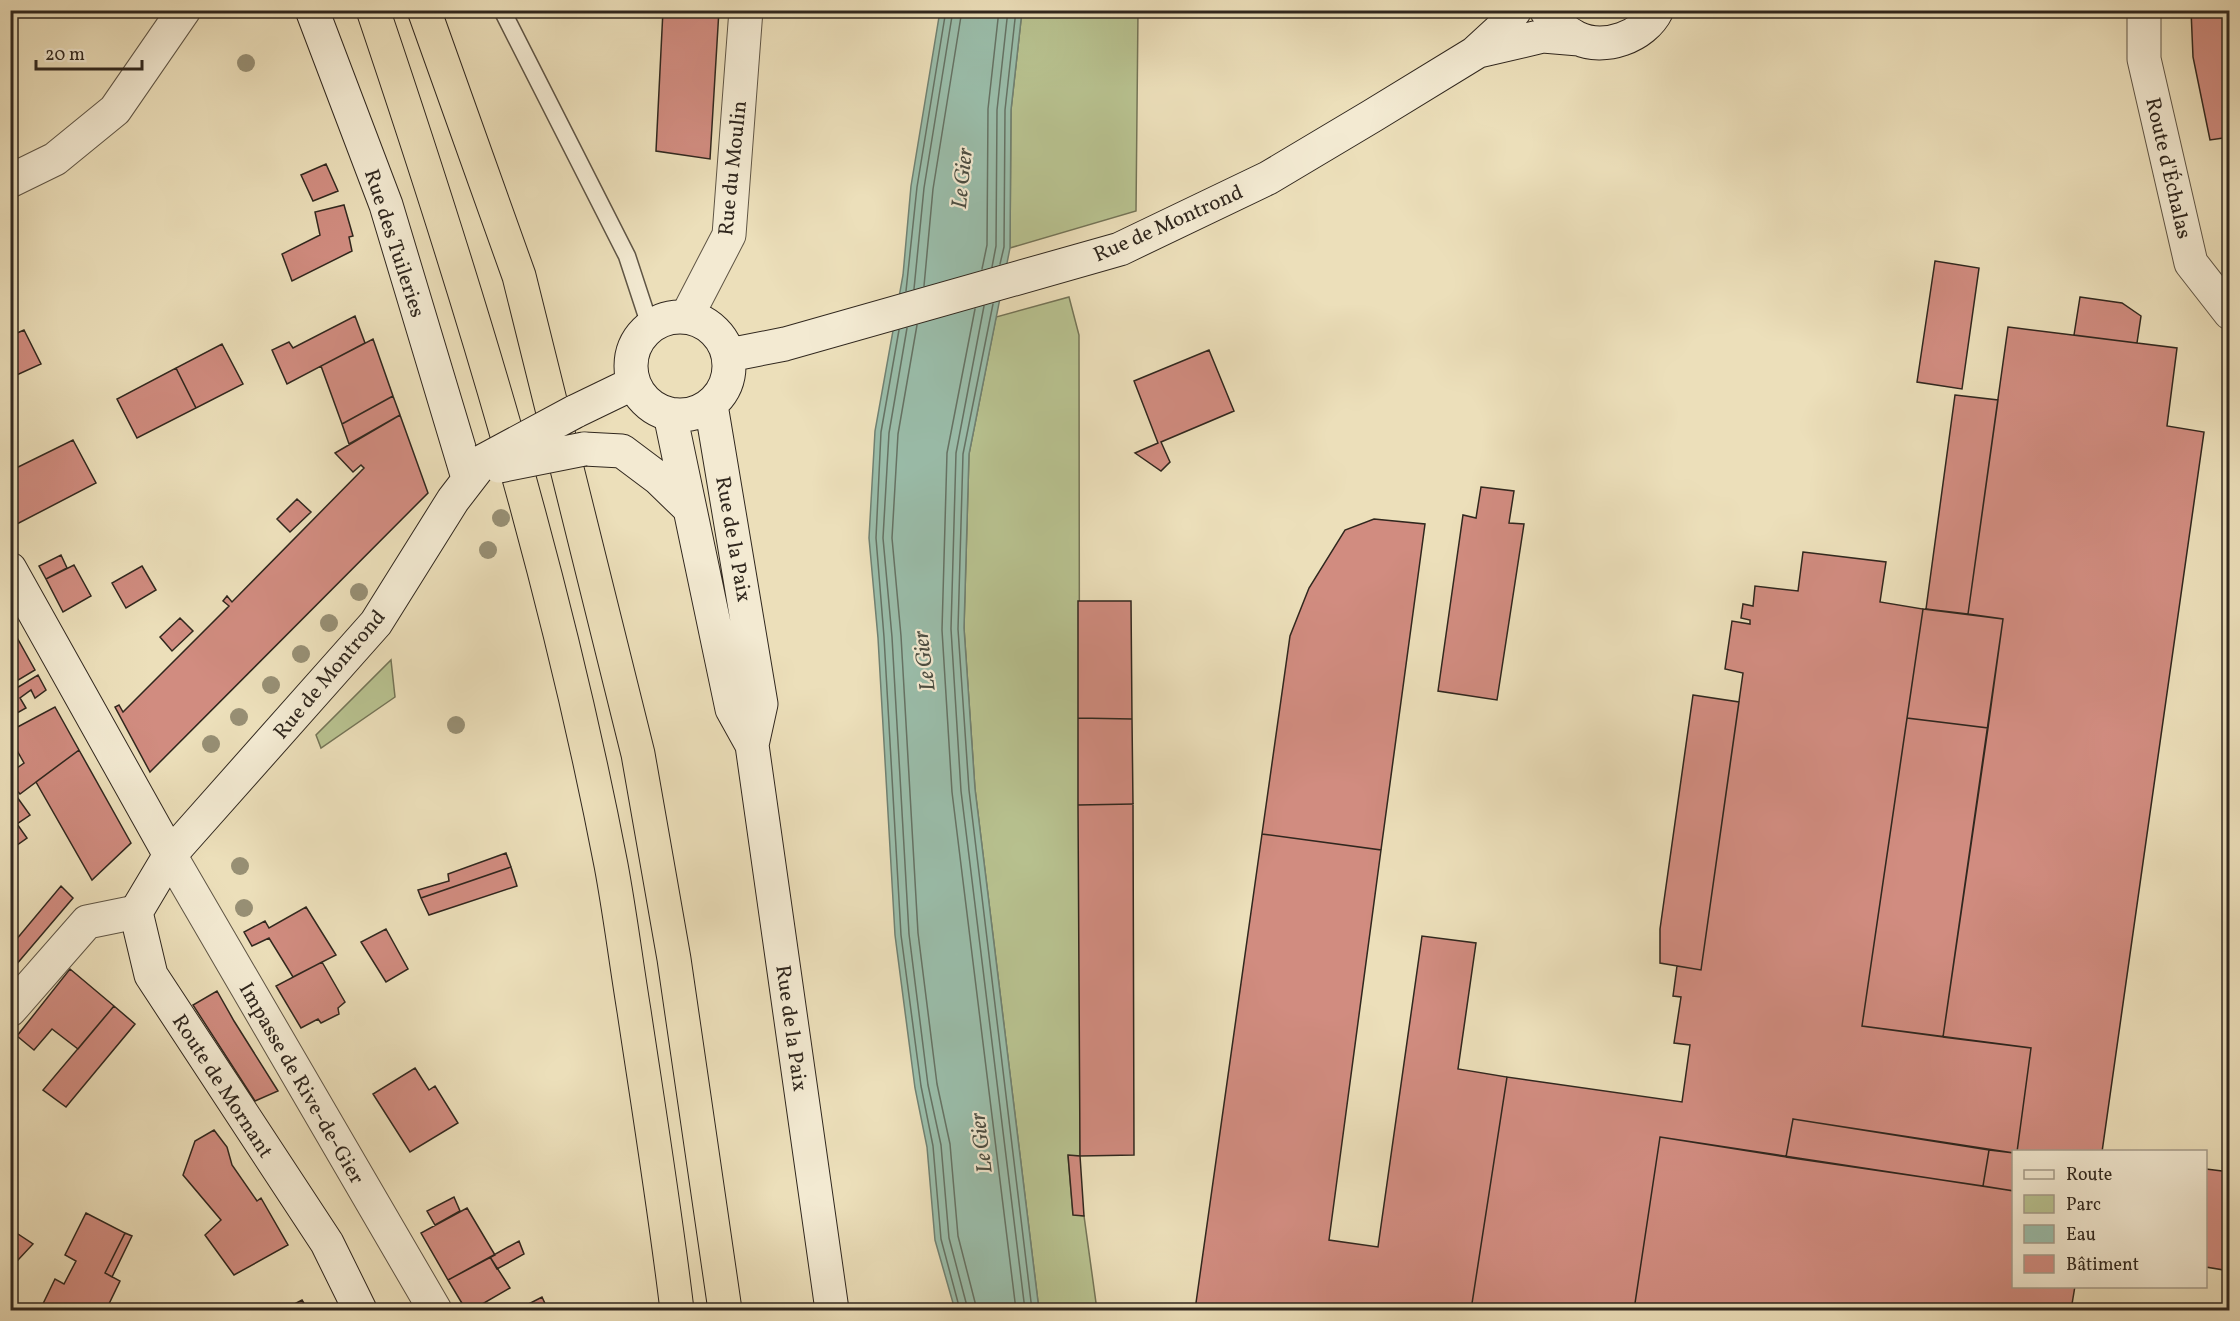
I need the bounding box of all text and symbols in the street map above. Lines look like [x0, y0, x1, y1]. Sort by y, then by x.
scale bar [36, 33, 142, 71]
text: 20 m [45, 43, 85, 68]
street label: Route d'Échalas [2137, 95, 2198, 242]
street label: Rue du Moulin [712, 99, 755, 237]
water label: Le Gier [945, 146, 982, 210]
street label: Rue des Tuileries [356, 166, 431, 321]
street label: Rue de Montrond [1089, 178, 1248, 270]
street label: Rue de la Paix [707, 474, 758, 604]
street label: Rue de Montrond [267, 604, 393, 746]
water label: Le Gier [906, 628, 945, 693]
street label: Rue de la Paix [767, 963, 814, 1093]
street label: Impasse de Rive-de-Gier [231, 978, 370, 1190]
street label: Route de Mornant [164, 1009, 279, 1164]
water label: Le Gier [963, 1110, 1002, 1175]
legend [2012, 1150, 2207, 1288]
text: Route [2066, 1163, 2112, 1188]
text: Parc [2066, 1193, 2101, 1218]
text: Eau [2066, 1223, 2096, 1248]
text: Bâtiment [2066, 1253, 2139, 1278]

